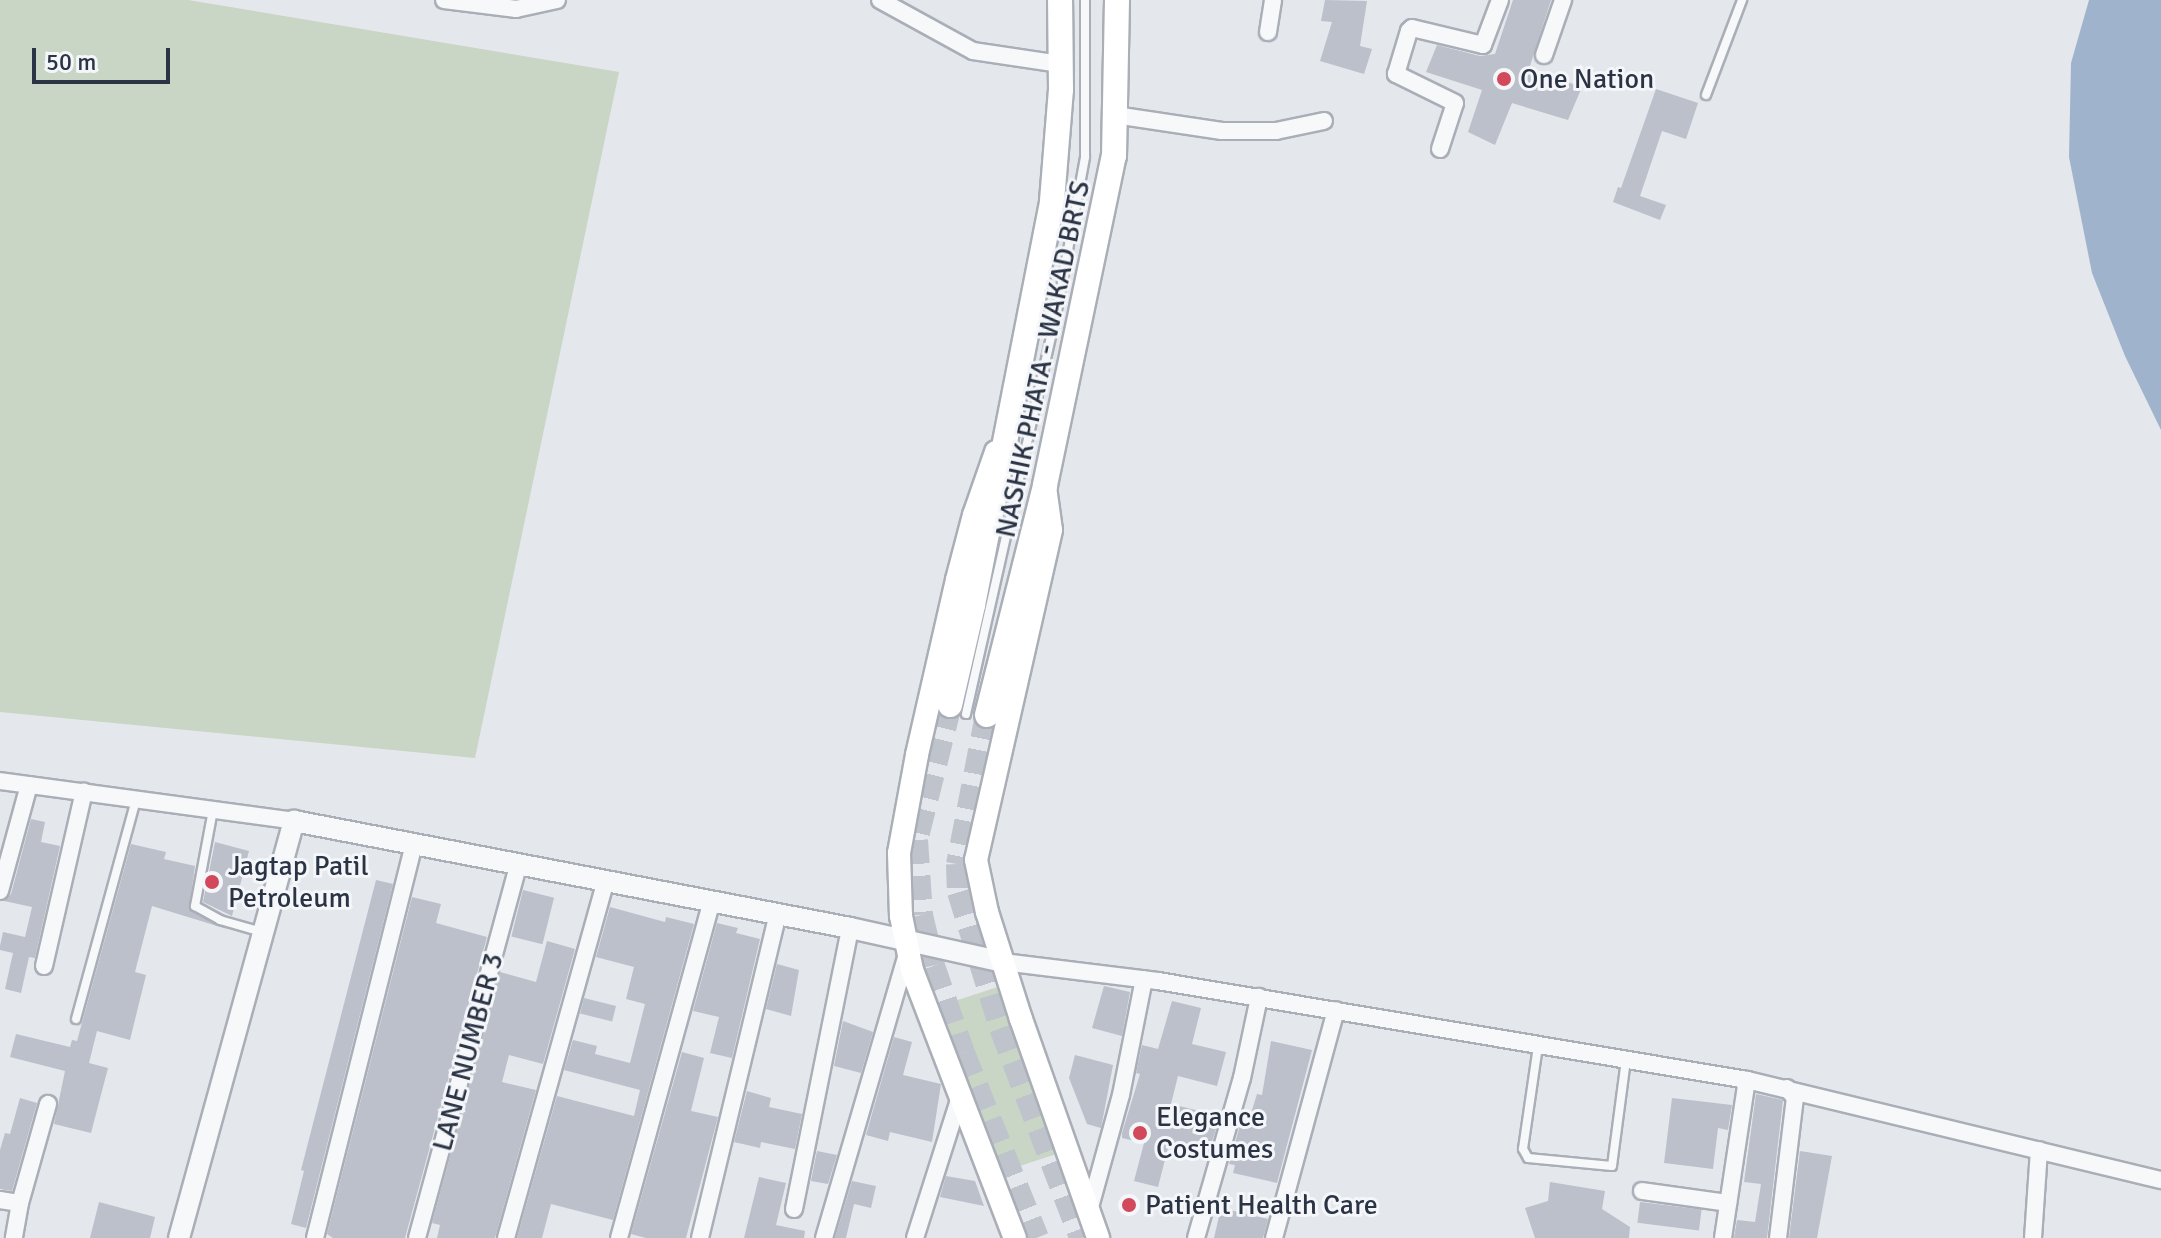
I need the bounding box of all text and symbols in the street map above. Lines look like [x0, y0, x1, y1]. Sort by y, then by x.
scale bar [36, 32, 174, 82]
text: 50 m [46, 47, 96, 77]
place label: One Nation [1520, 62, 1654, 96]
marker: One Nation [1495, 70, 1513, 88]
street label: NASHIK PHATA - WAKAD BRTS [989, 177, 1097, 541]
place label: Jagtap Patil Petroleum [228, 849, 369, 915]
marker: Jagtap Patil Petroleum [203, 873, 221, 891]
street label: LANE NUMBER 3 [425, 949, 511, 1155]
place label: Elegance Costumes [1156, 1100, 1273, 1166]
marker: Elegance Costumes [1131, 1124, 1149, 1142]
place label: Patient Health Care [1145, 1188, 1378, 1222]
marker: Patient Health Care [1120, 1196, 1138, 1214]

